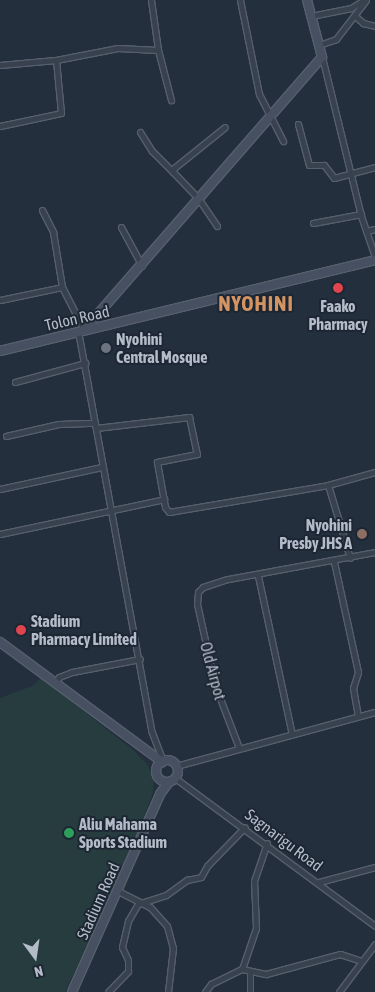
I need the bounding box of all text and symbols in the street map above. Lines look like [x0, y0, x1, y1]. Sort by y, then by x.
marker: Faako Pharmacy [332, 282, 344, 294]
district label: NYOHINI [217, 290, 295, 316]
place label: Faako Pharmacy [308, 296, 368, 334]
street label: Tolon Road [43, 301, 111, 335]
place label: Nyohini Central Mosque [116, 329, 208, 367]
marker: Nyohini Central Mosque [100, 342, 112, 354]
place label: Nyohini Presby JHS A [279, 515, 352, 553]
marker: Nyohini Presby JHS A [356, 528, 368, 540]
place label: Stadium Pharmacy Limited [31, 611, 137, 649]
marker: Stadium Pharmacy Limited [15, 624, 27, 636]
street label: Old Airpot [196, 640, 230, 702]
street label: Sagnarigu Road [241, 805, 327, 875]
place label: Aliu Mahama Sports Stadium [79, 814, 167, 852]
marker: Aliu Mahama Sports Stadium [63, 827, 75, 839]
street label: Stadium Road [73, 860, 123, 942]
north arrow [10, 932, 60, 982]
text: N [33, 963, 45, 980]

